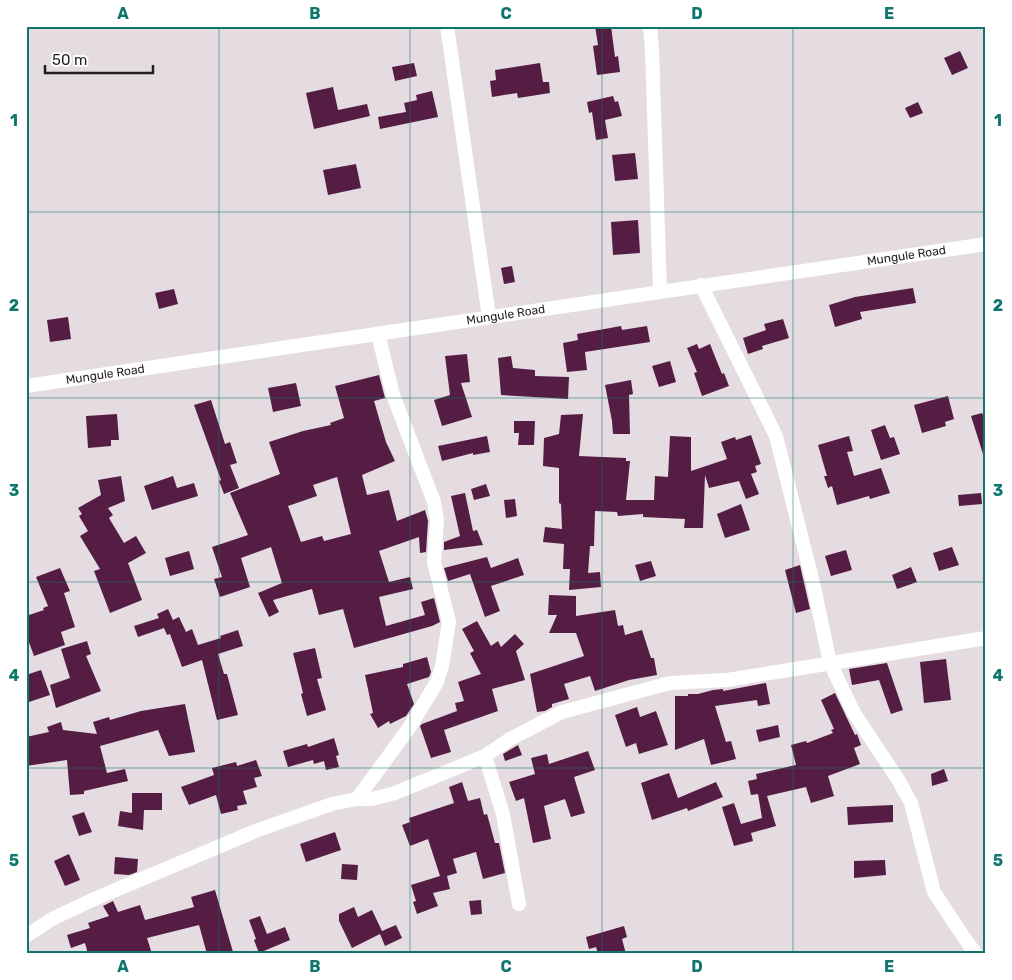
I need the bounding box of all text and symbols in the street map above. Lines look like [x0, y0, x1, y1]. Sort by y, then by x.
text: A [117, 4, 129, 23]
text: B [309, 4, 321, 23]
text: C [500, 4, 512, 23]
text: D [691, 4, 703, 23]
text: E [884, 4, 894, 23]
scale bar [45, 42, 152, 74]
text: 50 m [52, 51, 87, 69]
text: 1 [10, 111, 18, 130]
text: 1 [994, 111, 1002, 130]
street label: Mungule Road [866, 243, 947, 268]
text: 2 [9, 296, 19, 315]
text: 2 [993, 296, 1003, 315]
street label: Mungule Road [465, 302, 546, 327]
street label: Mungule Road [65, 362, 145, 387]
text: 3 [9, 481, 19, 500]
text: 3 [993, 481, 1003, 500]
text: 4 [9, 666, 20, 685]
text: 4 [993, 666, 1004, 685]
text: 5 [9, 851, 19, 870]
text: 5 [993, 851, 1003, 870]
text: A [117, 957, 129, 976]
text: B [309, 957, 321, 976]
text: C [500, 957, 512, 976]
text: D [691, 957, 703, 976]
text: E [884, 957, 894, 976]

